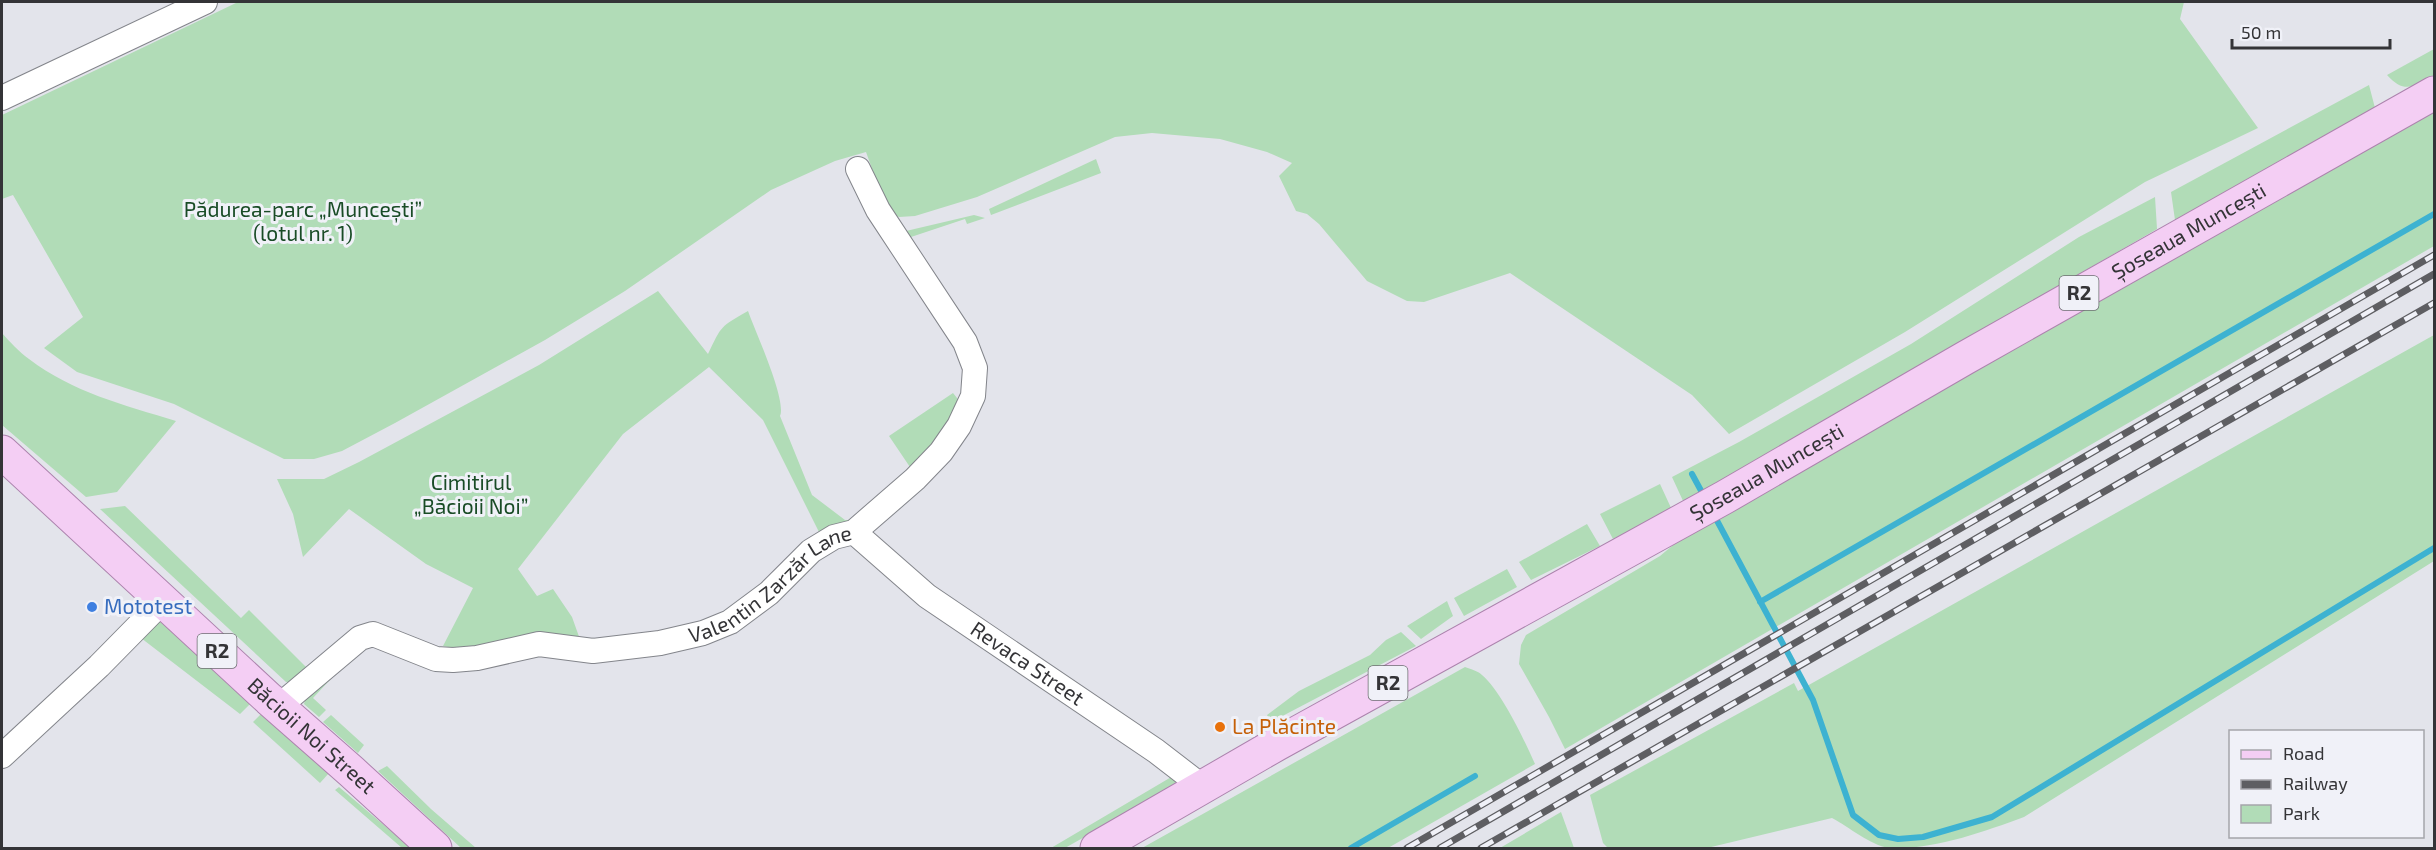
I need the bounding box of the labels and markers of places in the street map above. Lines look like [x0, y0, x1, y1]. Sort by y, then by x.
place label: Mototest [104, 593, 192, 618]
marker: Mototest [85, 600, 99, 614]
place label: La Plăcinte [1232, 713, 1336, 738]
marker: La Plăcinte [1213, 720, 1227, 734]

